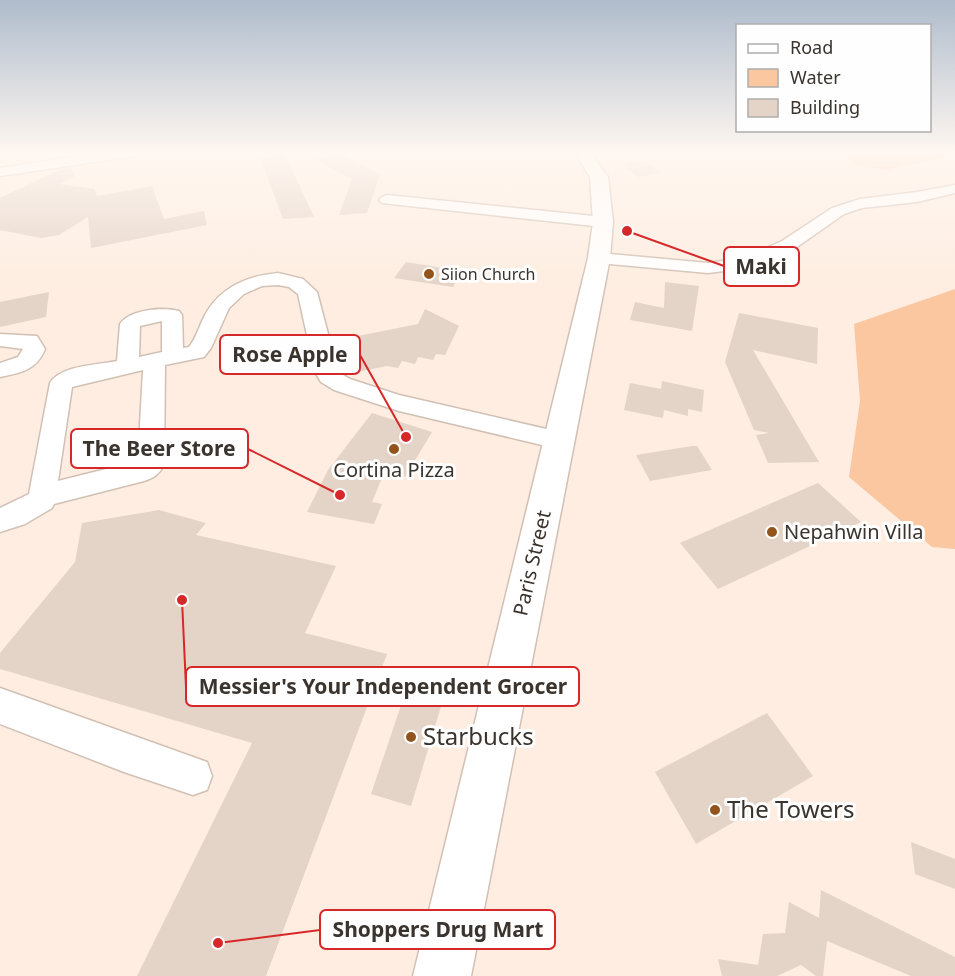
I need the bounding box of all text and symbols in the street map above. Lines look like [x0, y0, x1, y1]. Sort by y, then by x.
legend [736, 24, 931, 132]
text: Road [790, 35, 833, 59]
text: Water [790, 65, 841, 89]
text: Building [790, 95, 860, 119]
callout: Maki [724, 247, 799, 286]
text: Maki [735, 252, 787, 280]
place label: Siion Church [441, 263, 536, 285]
marker: Siion Church [422, 267, 436, 281]
callout: Rose Apple [220, 335, 360, 374]
text: Rose Apple [232, 340, 348, 368]
callout: The Beer Store [71, 429, 248, 468]
text: The Beer Store [83, 434, 235, 462]
marker: Cortina Pizza [387, 442, 401, 456]
place label: Cortina Pizza [333, 456, 455, 483]
street label: Paris Street [506, 508, 557, 618]
place label: Nepahwin Villa [784, 518, 924, 545]
marker: Nepahwin Villa [765, 525, 779, 539]
callout: Messier's Your Independent Grocer [186, 667, 579, 706]
text: Messier's Your Independent Grocer [199, 672, 568, 700]
place label: Starbucks [423, 719, 534, 752]
marker: Starbucks [404, 730, 418, 744]
place label: The Towers [727, 792, 854, 825]
marker: The Towers [708, 803, 722, 817]
callout: Shoppers Drug Mart [320, 910, 555, 949]
text: Shoppers Drug Mart [333, 915, 543, 943]

